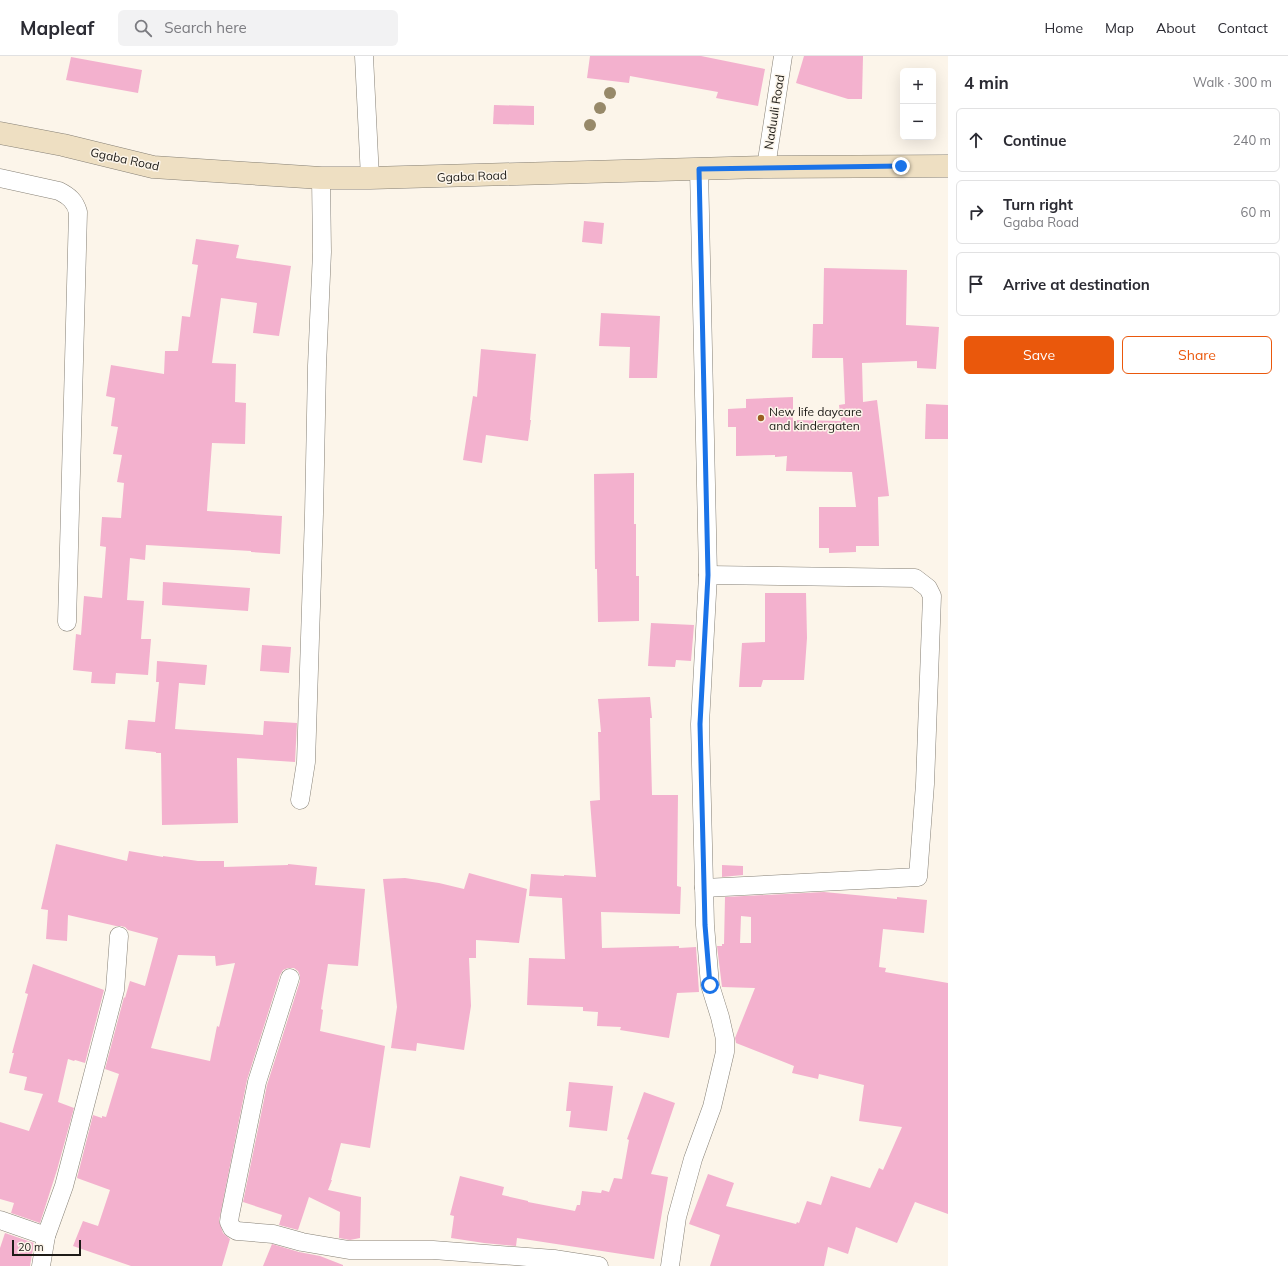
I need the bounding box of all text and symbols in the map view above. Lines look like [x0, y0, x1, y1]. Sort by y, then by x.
search box [118, 10, 398, 46]
text: Mapleaf [20, 16, 94, 40]
icon: search [132, 17, 154, 39]
text: Search here [164, 18, 247, 37]
text: Home [1044, 19, 1083, 37]
text: Map [1105, 19, 1134, 37]
text: About [1156, 19, 1196, 37]
text: Contact [1218, 19, 1268, 37]
map controls [900, 68, 936, 140]
button: + [900, 68, 936, 104]
text: 4 min [964, 72, 1009, 93]
street label: Naduuli Road [761, 74, 787, 150]
text: Walk · 300 m [1193, 74, 1272, 90]
button: − [900, 104, 936, 140]
icon: ahead [965, 129, 987, 151]
text: Continue [1003, 131, 1066, 150]
text: 240 m [1233, 132, 1271, 148]
street label: Ggaba Road [89, 144, 161, 174]
route end [892, 157, 910, 175]
street label: Ggaba Road [437, 167, 507, 185]
text: Turn right [1003, 195, 1073, 214]
icon: right [965, 201, 987, 223]
text: 60 m [1241, 204, 1271, 220]
text: Ggaba Road [1003, 214, 1079, 230]
icon: arrive [965, 273, 987, 295]
text: Arrive at destination [1003, 275, 1150, 294]
button: Save [964, 336, 1114, 374]
button: Share [1122, 336, 1272, 374]
place label: New life daycare and kindergaten [769, 404, 862, 433]
marker: New life daycare and kindergaten [756, 413, 766, 423]
route start [701, 976, 719, 994]
scale bar [12, 1238, 81, 1257]
text: 20 m [18, 1240, 44, 1254]

